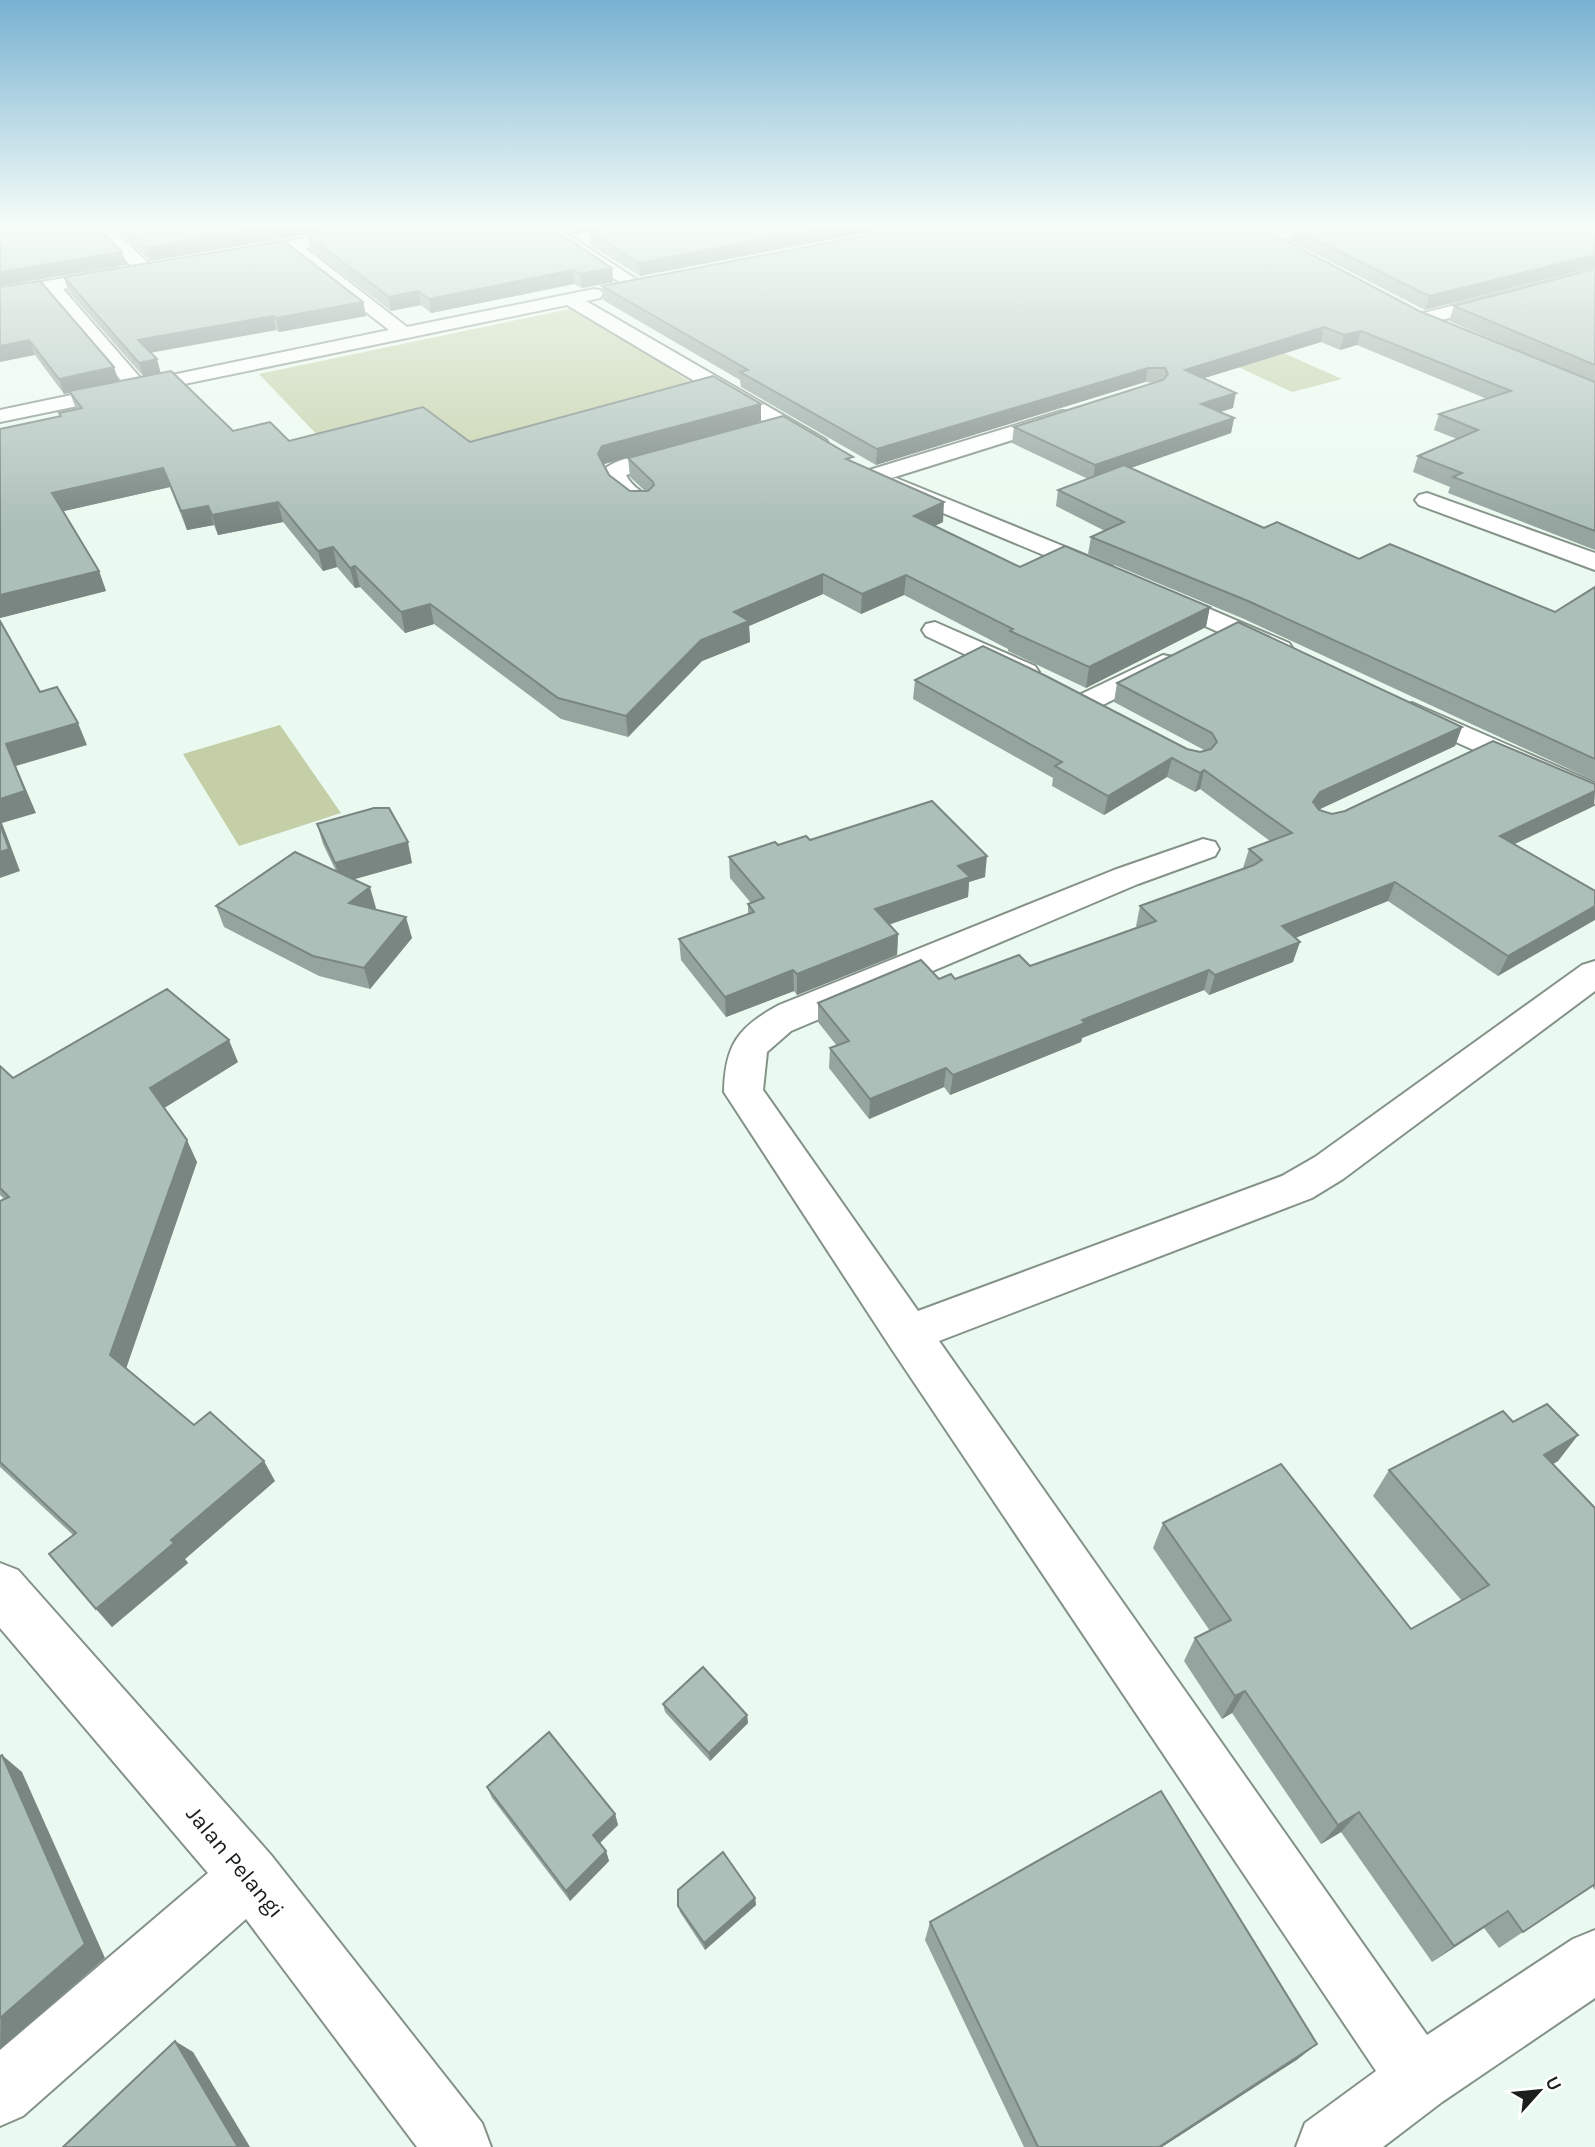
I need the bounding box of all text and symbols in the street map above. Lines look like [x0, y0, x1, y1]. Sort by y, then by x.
street label: Jalan Pelangi [180, 1801, 290, 1923]
north arrow [1504, 2056, 1574, 2126]
text: U [1540, 2073, 1566, 2095]

